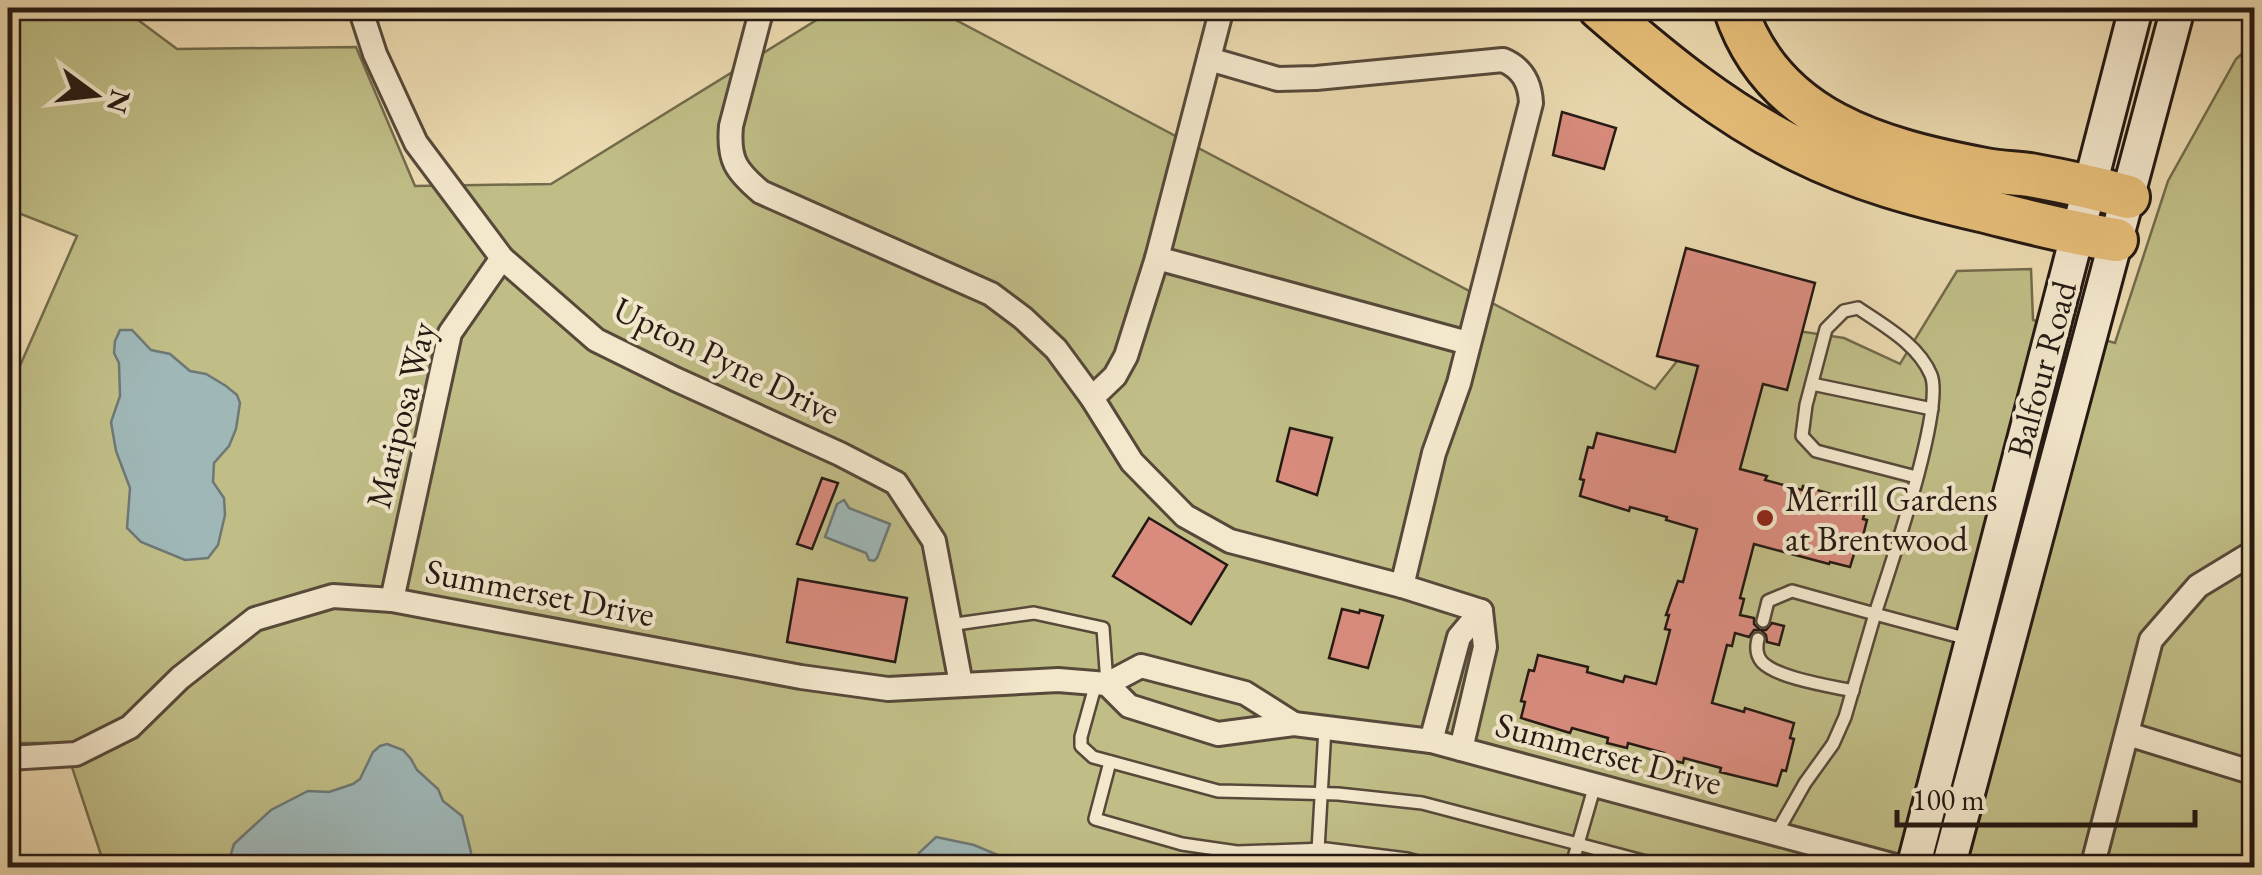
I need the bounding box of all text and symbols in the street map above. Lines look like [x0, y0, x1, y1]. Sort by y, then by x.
north arrow [45, 45, 145, 145]
text: N [99, 86, 139, 117]
street label: Balfour Road [1996, 276, 2086, 462]
street label: Upton Pyne Drive [606, 286, 848, 434]
street label: Mariposa Way [355, 317, 445, 513]
place label: Merrill Gardens at Brentwood [1785, 476, 1998, 561]
marker: Merrill Gardens at Brentwood [1754, 507, 1776, 529]
street label: Summerset Drive [422, 548, 658, 636]
street label: Summerset Drive [1491, 701, 1727, 805]
scale bar [1897, 765, 2194, 827]
text: 100 m [1912, 780, 1985, 819]

